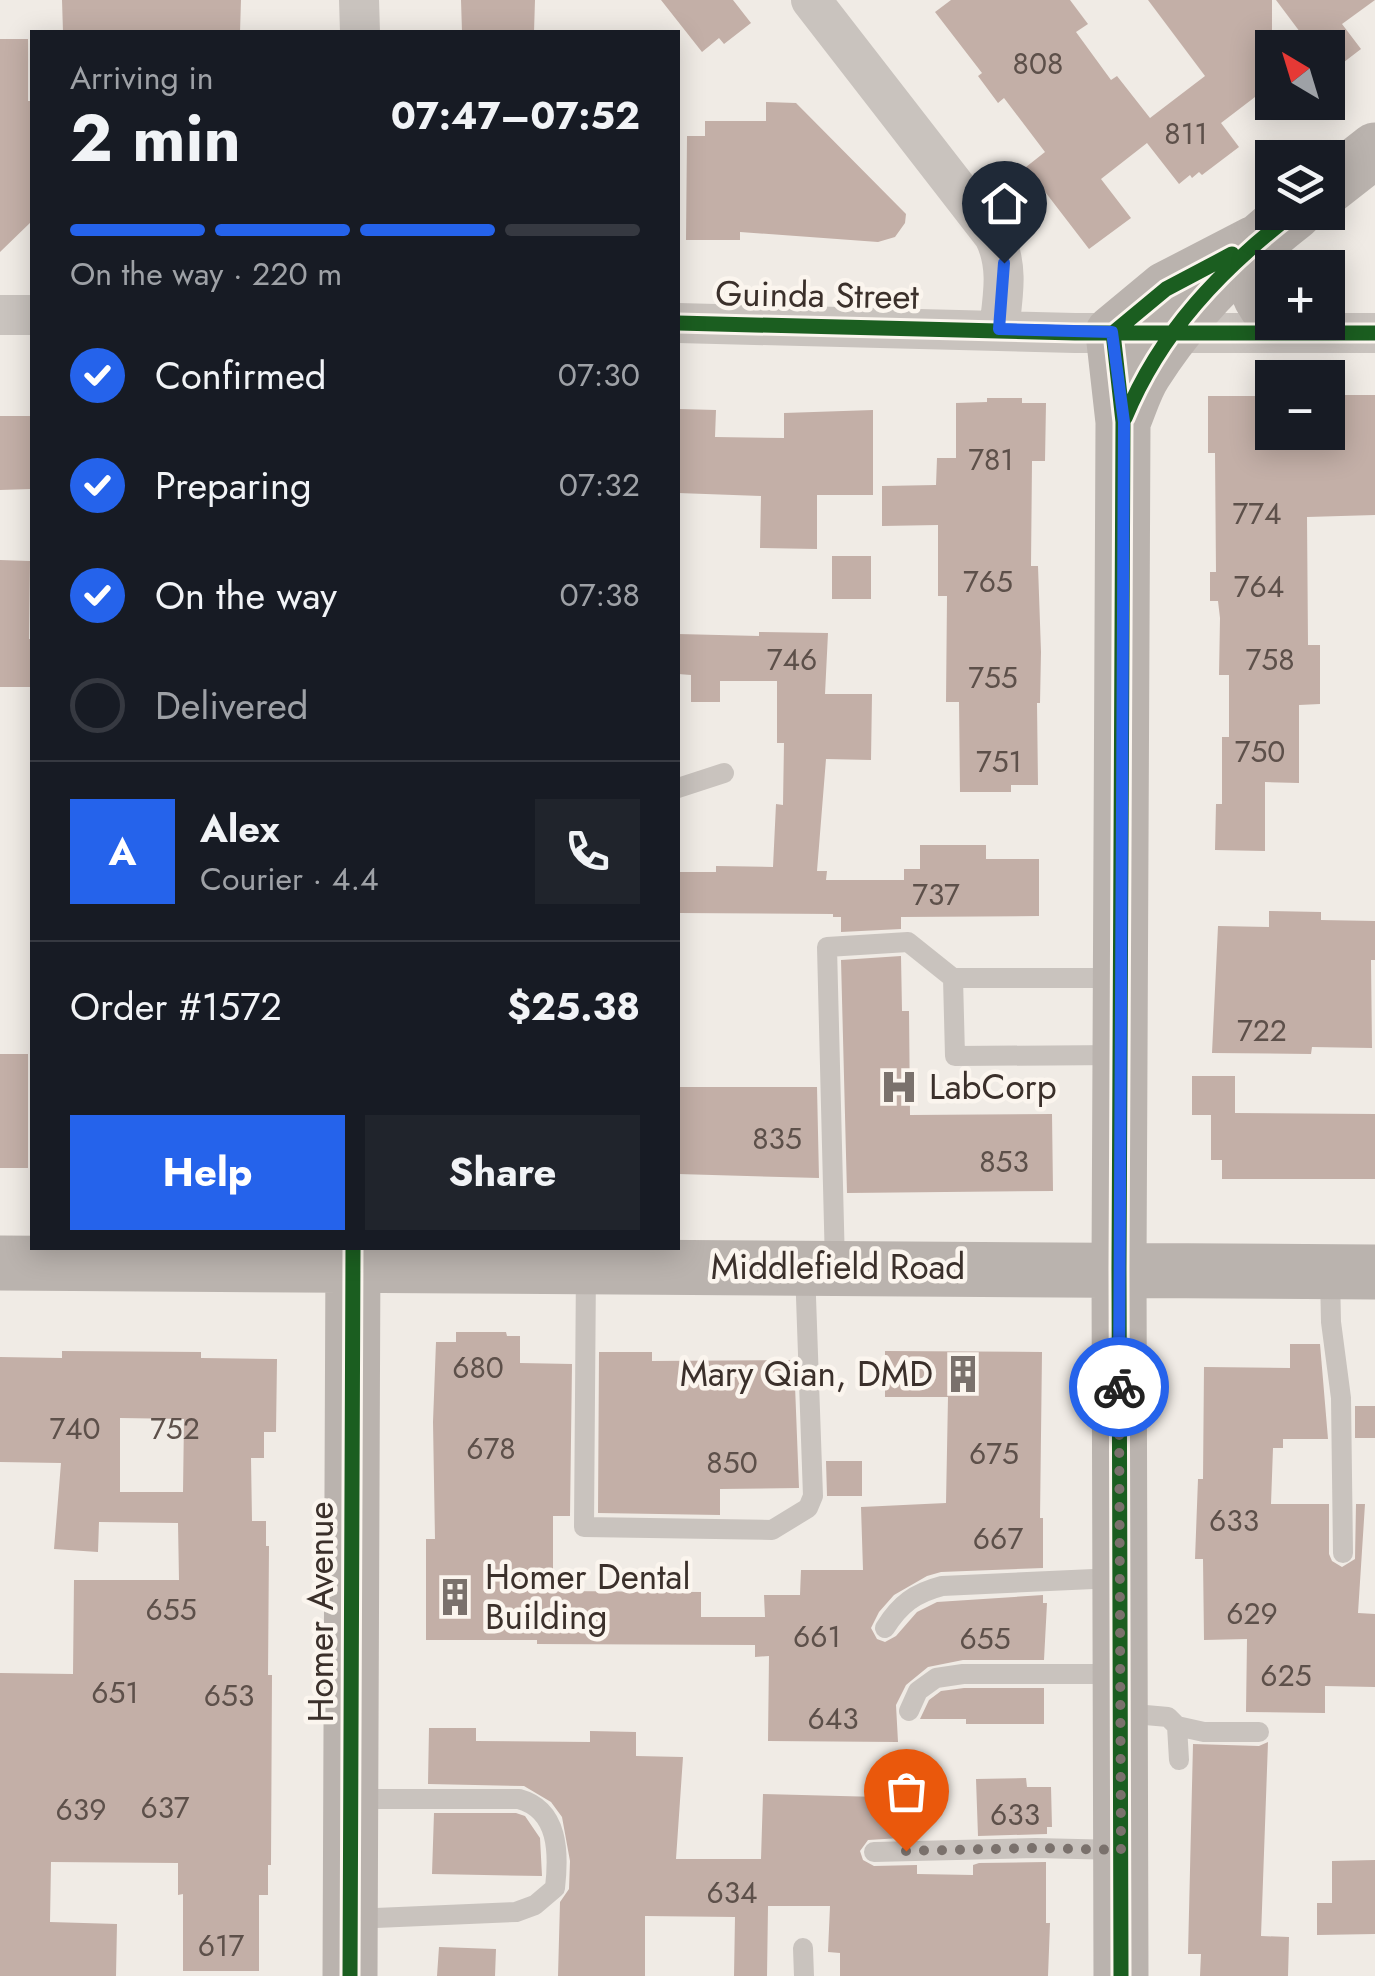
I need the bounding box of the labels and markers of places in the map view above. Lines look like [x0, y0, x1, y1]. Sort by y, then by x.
pin [962, 161, 1047, 264]
place label: LabCorp [929, 1062, 1057, 1112]
hospital icon: LabCorp [878, 1066, 920, 1108]
place label: Mary Qian, DMD [680, 1349, 933, 1399]
building icon: Mary Qian, DMD [942, 1353, 984, 1395]
place label: Homer Dental Building [485, 1552, 690, 1642]
building icon: Homer Dental Building [434, 1576, 476, 1618]
pin [864, 1749, 949, 1852]

